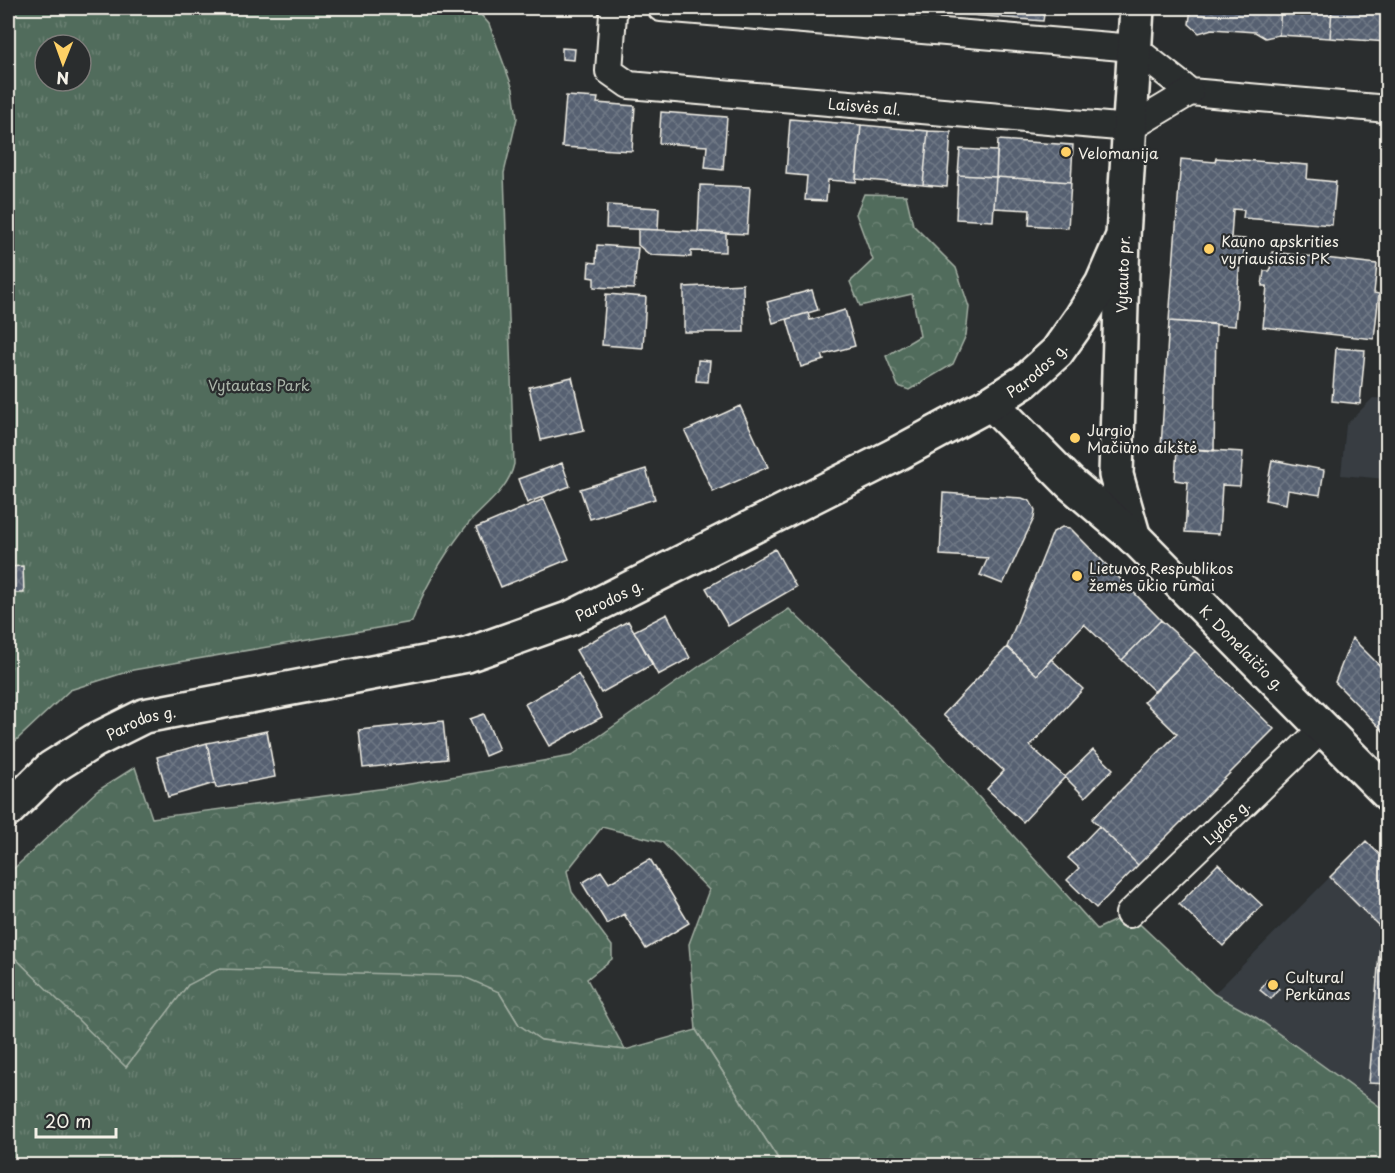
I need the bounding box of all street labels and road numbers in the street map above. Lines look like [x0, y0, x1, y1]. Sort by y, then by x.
street label: Laisvės al. [827, 91, 902, 120]
street label: Vytauto pr. [1109, 235, 1135, 313]
street label: Parodos g. [1001, 338, 1072, 402]
street label: Parodos g. [570, 572, 647, 626]
street label: K. Donelaičio g. [1195, 599, 1291, 695]
street label: Parodos g. [101, 699, 178, 745]
street label: Lydos g. [1197, 793, 1254, 849]

